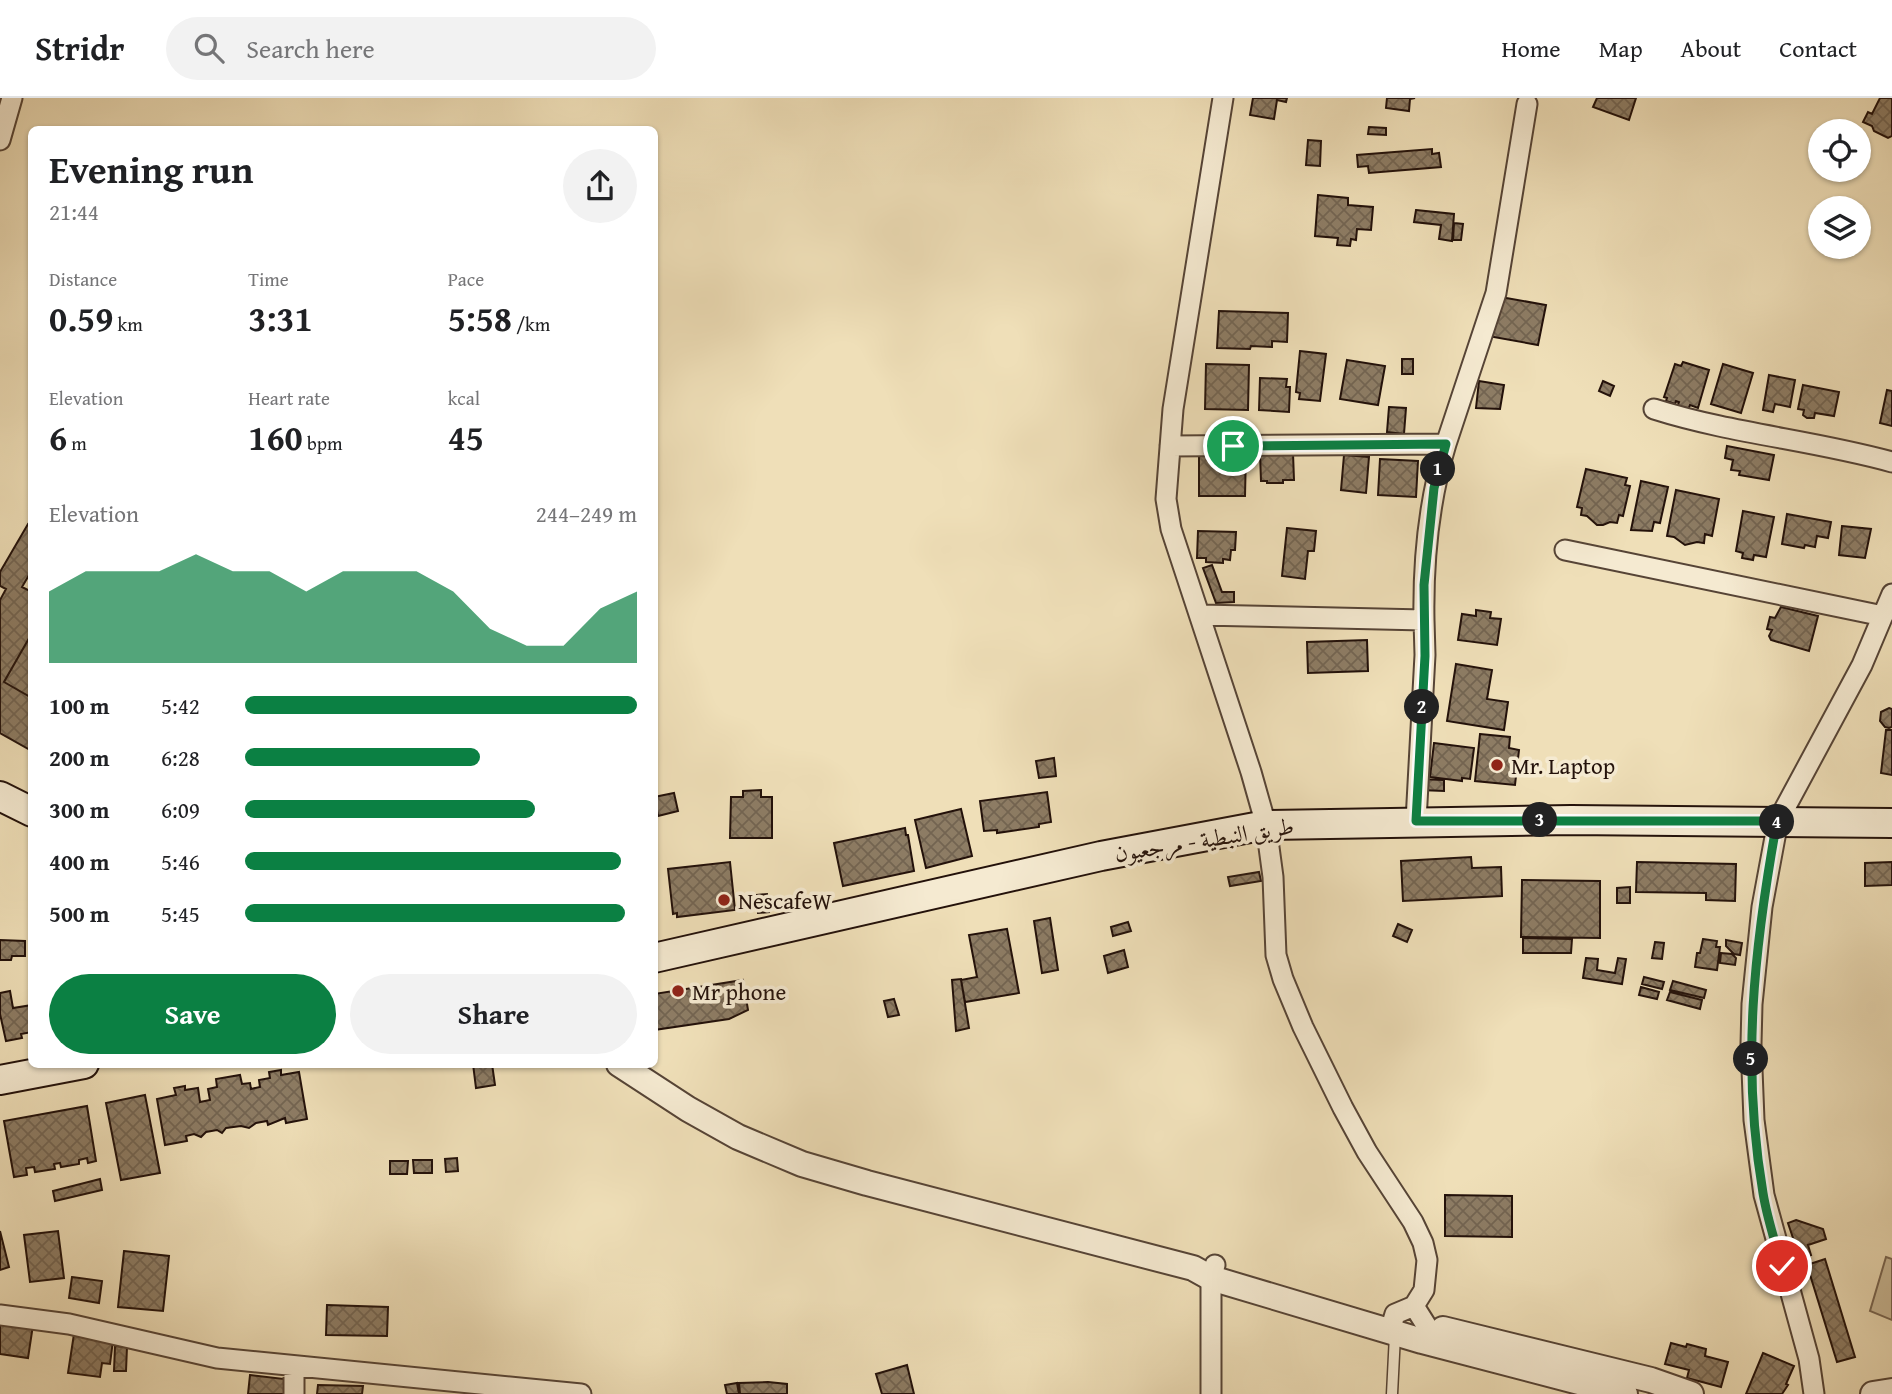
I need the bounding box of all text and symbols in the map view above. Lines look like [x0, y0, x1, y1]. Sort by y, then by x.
search box [166, 17, 656, 80]
text: Stridr [35, 24, 124, 72]
icon: search [190, 29, 228, 67]
text: Search here [246, 29, 375, 68]
text: Home [1502, 31, 1561, 66]
text: Map [1599, 31, 1643, 66]
text: About [1681, 31, 1741, 66]
text: Contact [1779, 31, 1857, 66]
map controls [1808, 119, 1871, 259]
button: locate [1808, 119, 1871, 182]
text: Evening run [49, 141, 253, 197]
button: share [563, 149, 637, 223]
text: 21:44 [49, 195, 99, 228]
button: layers [1808, 196, 1871, 259]
text: Distance [49, 265, 117, 293]
text: Time [248, 265, 289, 293]
text: Pace [448, 265, 484, 293]
text: 0.59 [49, 293, 113, 344]
text: 3:31 [248, 293, 313, 344]
text: 5:58 [448, 293, 512, 344]
text: km [113, 310, 143, 338]
text: /km [512, 310, 550, 338]
text: Elevation [49, 384, 123, 412]
text: Heart rate [248, 384, 330, 412]
text: kcal [448, 384, 480, 412]
text: 6 [49, 412, 67, 463]
text: 160 [248, 412, 303, 463]
text: 45 [448, 412, 484, 463]
pin [1203, 416, 1263, 476]
icon: arrive [1214, 427, 1252, 465]
text: m [67, 429, 87, 457]
text: bpm [303, 429, 343, 457]
pin: 1 [1420, 452, 1456, 486]
text: 1 [1433, 454, 1442, 482]
text: Elevation [49, 497, 139, 530]
text: 244–249 m [536, 497, 637, 530]
text: 100 m [49, 689, 110, 722]
text: 5:42 [161, 689, 200, 722]
pin: 2 [1404, 690, 1440, 724]
text: 2 [1417, 692, 1426, 720]
text: 200 m [49, 741, 110, 774]
text: 6:28 [161, 741, 200, 774]
place label: Mr. Laptop [1511, 749, 1615, 782]
marker: Mr. Laptop [1489, 757, 1505, 773]
text: 300 m [49, 793, 110, 826]
text: 6:09 [161, 793, 200, 826]
pin: 3 [1522, 802, 1558, 838]
pin: 4 [1760, 804, 1795, 840]
text: 3 [1535, 805, 1544, 833]
text: 4 [1772, 807, 1781, 835]
street label: طريق النبطية - مرجعيون [1112, 809, 1296, 869]
text: 400 m [49, 845, 110, 878]
text: 5:46 [161, 845, 200, 878]
place label: NescafeW [738, 884, 832, 917]
marker: NescafeW [716, 892, 732, 908]
text: 500 m [49, 897, 110, 930]
text: 5:45 [161, 897, 200, 930]
button: Save [49, 974, 336, 1054]
button: Share [350, 974, 637, 1054]
place label: Mr phone [692, 975, 786, 1008]
marker: Mr phone [670, 983, 686, 999]
pin: 5 [1734, 1042, 1768, 1076]
text: 5 [1746, 1044, 1755, 1072]
pin [1752, 1236, 1812, 1296]
icon: check [1763, 1247, 1801, 1285]

